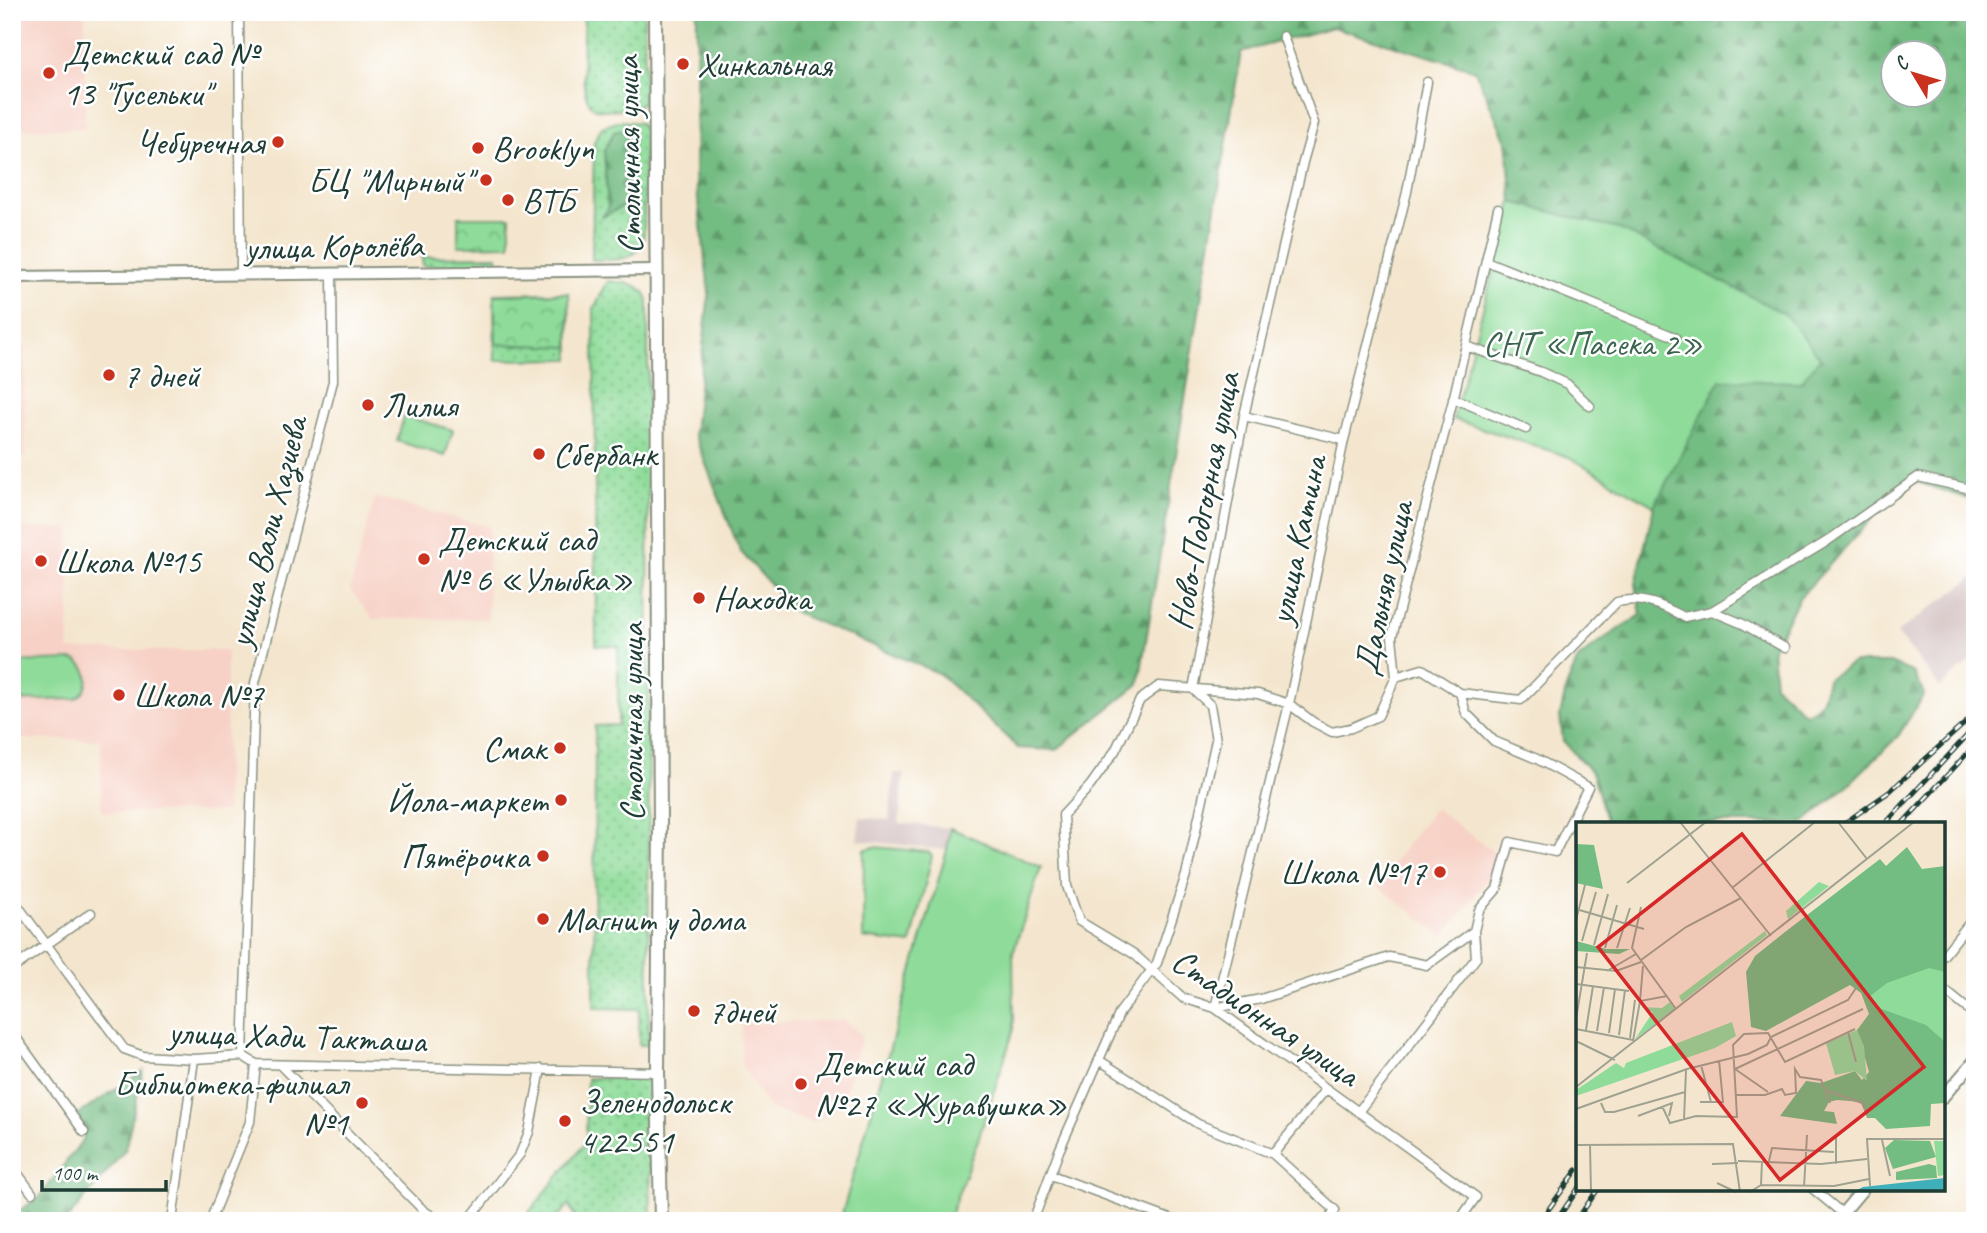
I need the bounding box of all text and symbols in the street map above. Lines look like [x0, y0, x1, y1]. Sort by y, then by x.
place label: Детский сад № 13 "Гусельки" [63, 31, 262, 116]
north arrow [1878, 38, 1948, 108]
place label: Хинкальная [697, 42, 834, 87]
text: С [1889, 51, 1915, 75]
street label: Столичная улица [604, 53, 653, 255]
marker: Хинкальная [675, 56, 691, 72]
marker: Детский сад № 13 "Гусельки" [41, 65, 57, 81]
place label: Чебуречная [136, 120, 266, 165]
place label: Brooklyn [492, 126, 594, 171]
marker: Чебуречная [270, 134, 286, 150]
marker: Brooklyn [470, 140, 486, 156]
place label: БЦ "Мирный" [308, 158, 479, 203]
marker: БЦ "Мирный" [478, 172, 494, 188]
place label: ВТБ [522, 178, 579, 223]
marker: ВТБ [500, 192, 516, 208]
street label: улица Королёва [242, 222, 426, 271]
park label: СНТ «Пасека 2» [1483, 321, 1703, 366]
place label: 7 дней [123, 353, 202, 398]
street label: Ново-Подгорная улица [1157, 366, 1251, 633]
marker: 7 дней [101, 367, 117, 383]
place label: Лилия [382, 383, 460, 428]
marker: Лилия [360, 397, 376, 413]
street label: улица Вали Хазиева [217, 409, 319, 654]
place label: Сбербанк [553, 432, 660, 477]
marker: Сбербанк [531, 446, 547, 462]
street label: улица Катина [1257, 449, 1338, 630]
street label: Дальняя улица [1343, 494, 1424, 679]
place label: Детский сад № 6 «Улыбка» [438, 517, 633, 602]
place label: Школа №15 [55, 539, 203, 584]
marker: Детский сад № 6 «Улыбка» [416, 551, 432, 567]
marker: Школа №15 [33, 553, 49, 569]
place label: Находка [713, 576, 813, 621]
marker: Находка [691, 590, 707, 606]
street label: Столичная улица [609, 620, 654, 821]
place label: Школа №7 [133, 673, 266, 718]
marker: Школа №7 [111, 687, 127, 703]
place label: Смак [483, 726, 549, 771]
marker: Смак [552, 740, 568, 756]
place label: Йола-маркет [387, 778, 549, 823]
marker: Йола-маркет [553, 792, 569, 808]
inset map [1576, 822, 1945, 1191]
place label: Пятёрочка [401, 834, 531, 879]
marker: Пятёрочка [535, 848, 551, 864]
place label: Школа №17 [1280, 850, 1428, 895]
marker: Школа №17 [1432, 864, 1448, 880]
place label: Магнит у дома [557, 897, 746, 942]
marker: Магнит у дома [535, 911, 551, 927]
street label: Стадионная улица [1163, 938, 1370, 1098]
place label: 7дней [708, 989, 779, 1034]
marker: 7дней [686, 1003, 702, 1019]
street label: улица Хади Такташа [165, 1009, 429, 1064]
place label: Детский сад №27 «Журавушка» [815, 1042, 1068, 1127]
place label: Библиотека-филиал №1 [114, 1061, 351, 1146]
marker: Детский сад №27 «Журавушка» [793, 1076, 809, 1092]
place label: Зеленодольск 422551 [579, 1079, 733, 1164]
marker: Библиотека-филиал №1 [354, 1095, 370, 1111]
marker: Зеленодольск 422551 [557, 1113, 573, 1129]
scale bar [42, 1149, 166, 1193]
text: 100 m [52, 1160, 99, 1186]

